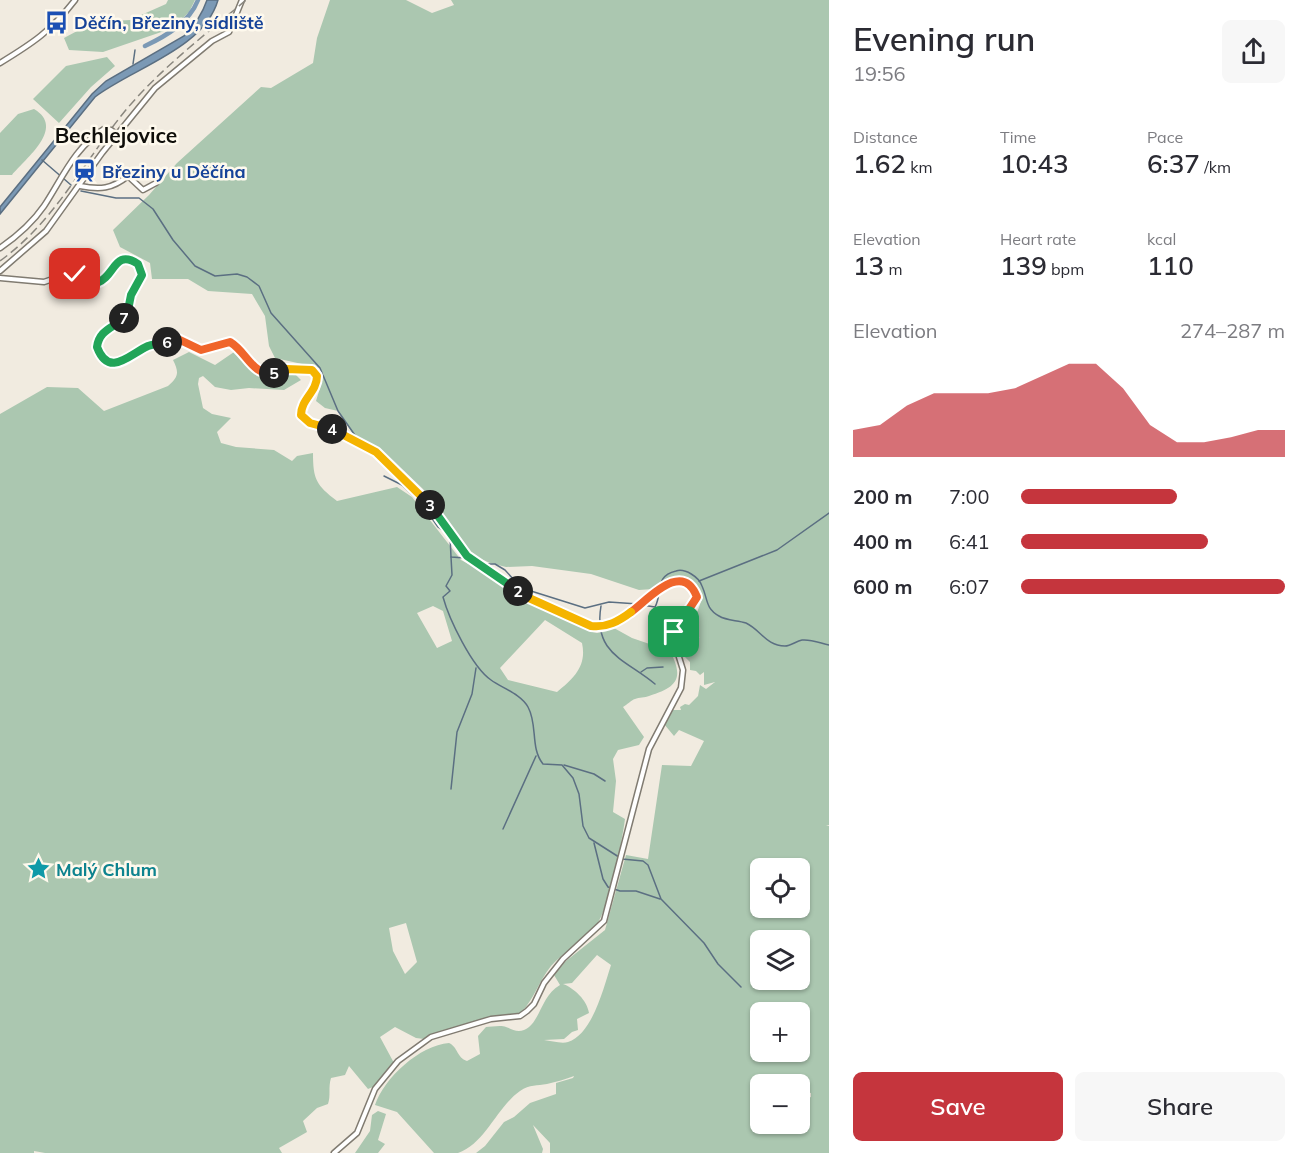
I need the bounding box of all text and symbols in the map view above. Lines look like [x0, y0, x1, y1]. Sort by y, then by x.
bus stop icon: Děčín, Březiny, sídliště [43, 9, 69, 35]
place label: Děčín, Březiny, sídliště [74, 11, 264, 34]
text: Evening run [853, 18, 1035, 59]
button: share [1222, 20, 1285, 83]
text: 19:56 [853, 61, 906, 86]
district label: Bechlejovice [55, 122, 177, 148]
text: Distance [853, 127, 918, 147]
text: Time [1000, 127, 1036, 147]
text: Pace [1147, 127, 1183, 147]
text: 1.62 [853, 147, 906, 180]
text: 10:43 [1000, 147, 1069, 180]
text: 6:37 [1147, 147, 1200, 180]
text: km [906, 157, 932, 177]
text: /km [1200, 157, 1231, 177]
station icon: Březiny u Děčína [71, 158, 97, 184]
place label: Březiny u Děčína [102, 160, 246, 183]
text: Elevation [853, 229, 921, 249]
text: Heart rate [1000, 229, 1076, 249]
text: kcal [1147, 229, 1176, 249]
pin [49, 248, 100, 299]
text: 13 [853, 249, 884, 282]
text: 139 [1000, 249, 1047, 282]
text: 110 [1147, 249, 1194, 282]
icon: check [58, 257, 91, 290]
text: m [884, 259, 902, 279]
text: bpm [1047, 259, 1084, 279]
pin: 7 [109, 303, 139, 333]
text: 7 [119, 308, 129, 328]
text: Elevation [853, 318, 938, 343]
text: 274–287 m [1180, 318, 1285, 343]
pin: 6 [152, 327, 182, 357]
text: 6 [162, 332, 172, 352]
pin: 5 [259, 358, 289, 388]
text: 5 [269, 363, 279, 383]
pin: 4 [317, 414, 347, 444]
text: 4 [327, 419, 337, 439]
text: 200 m [853, 484, 912, 509]
text: 7:00 [949, 484, 990, 509]
pin: 3 [415, 490, 445, 520]
text: 3 [425, 495, 435, 515]
text: 400 m [853, 529, 912, 554]
text: 6:41 [949, 529, 990, 554]
text: 600 m [853, 574, 912, 599]
text: 6:07 [949, 574, 990, 599]
pin: 2 [503, 576, 533, 606]
text: 2 [513, 581, 523, 601]
pin [648, 606, 699, 657]
icon: arrive [657, 615, 690, 648]
place icon: Malý Chlum [25, 856, 51, 882]
place label: Malý Chlum [56, 858, 157, 881]
map controls [750, 858, 810, 1134]
button: locate [750, 858, 810, 918]
button: layers [750, 930, 810, 990]
button: + [750, 1002, 810, 1062]
button: Save [853, 1072, 1063, 1141]
button: Share [1075, 1072, 1285, 1141]
button: − [750, 1074, 810, 1134]

